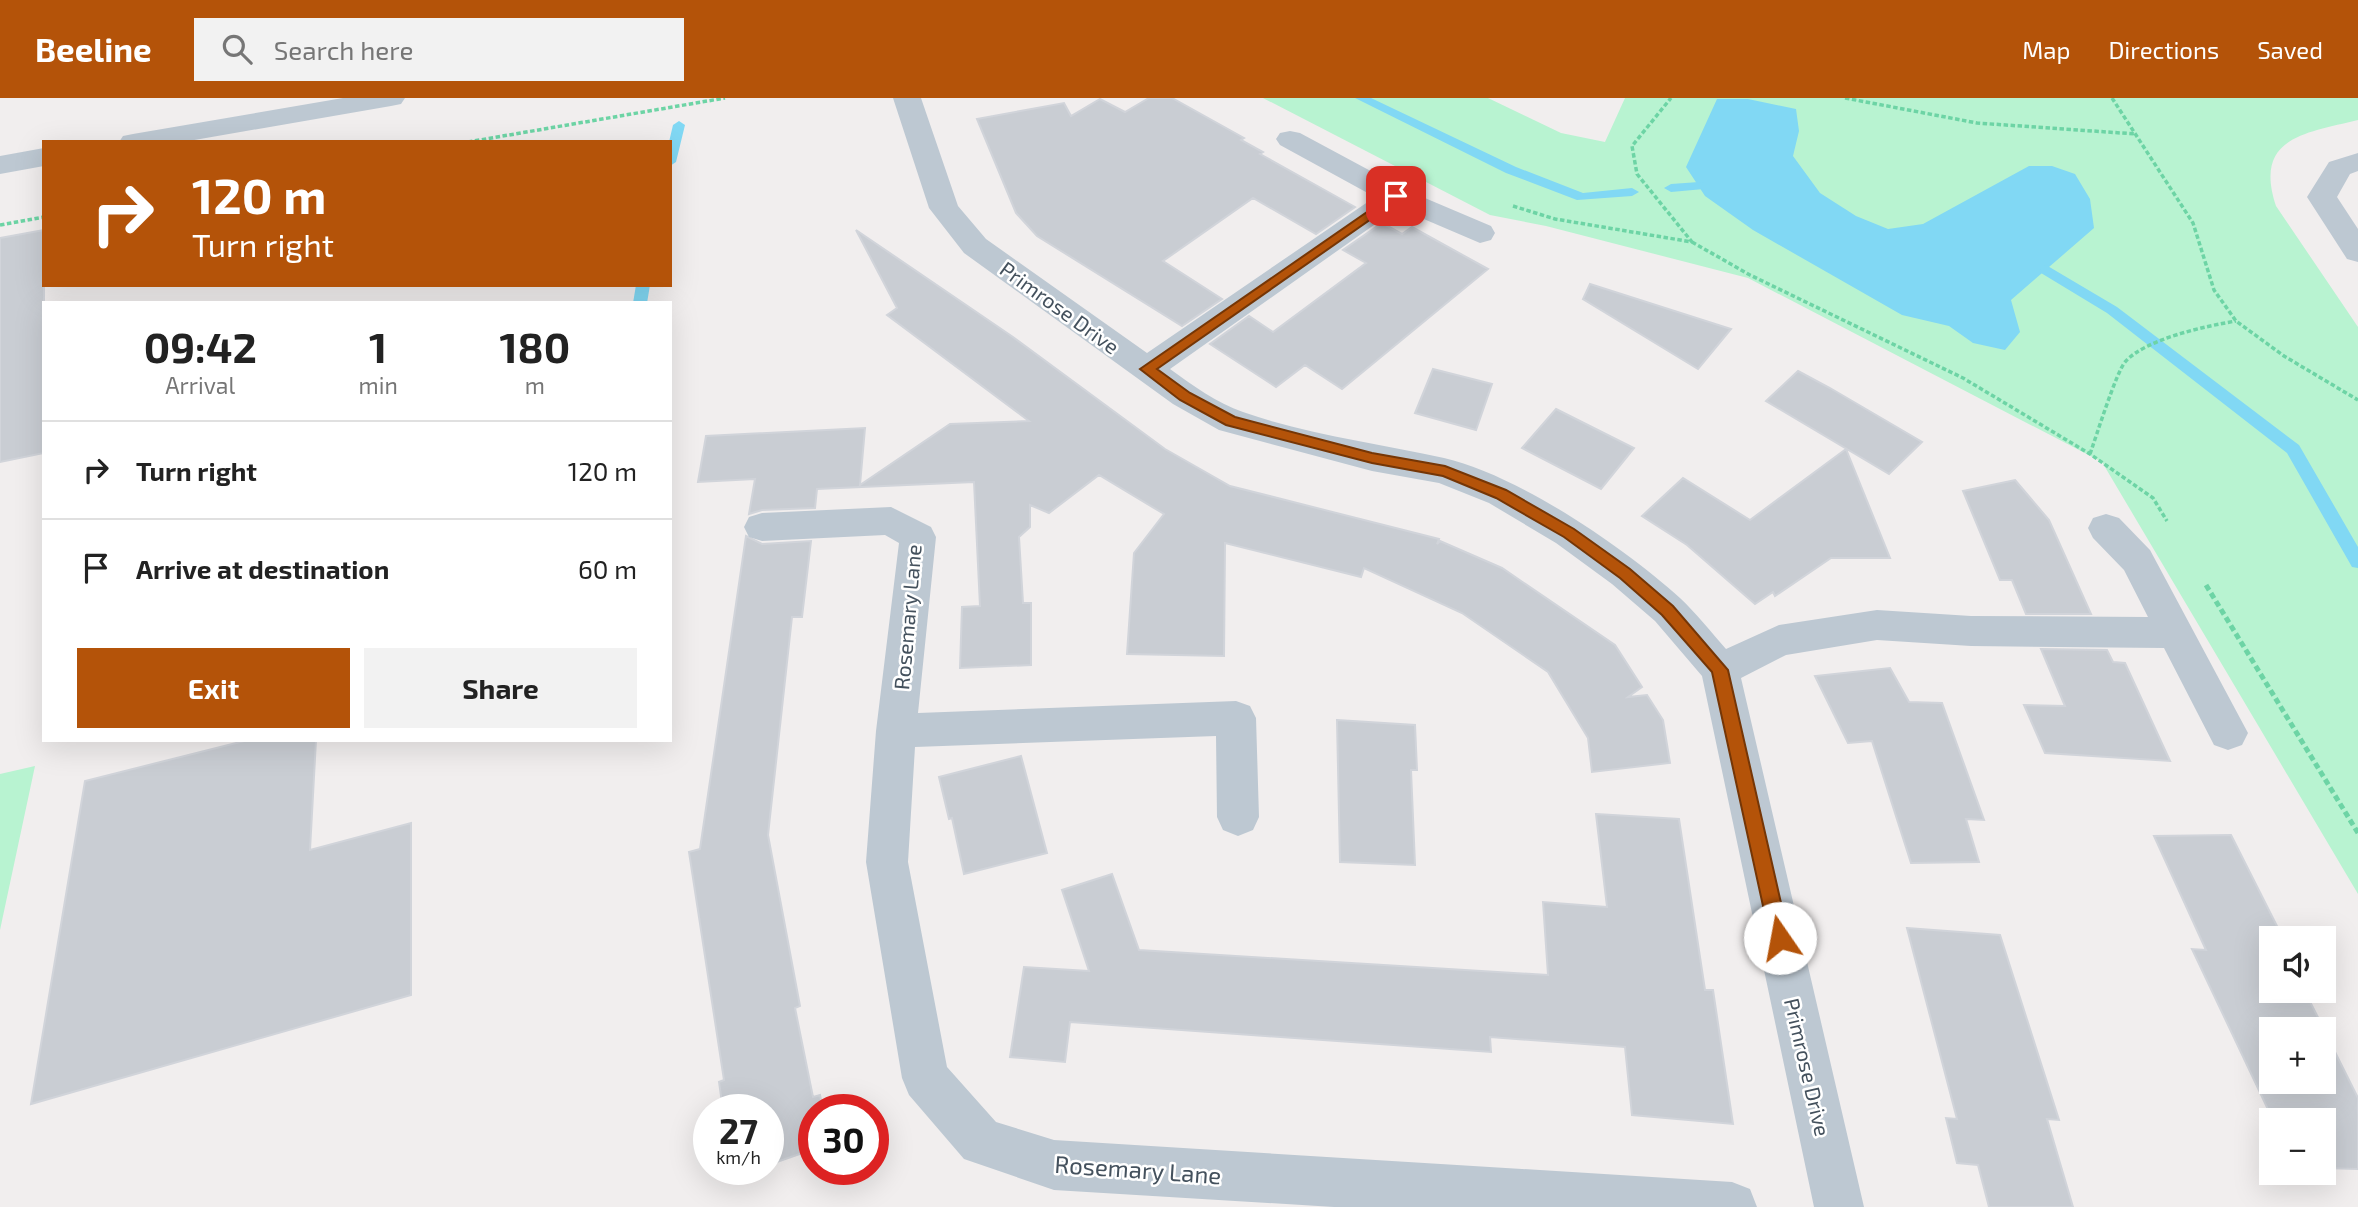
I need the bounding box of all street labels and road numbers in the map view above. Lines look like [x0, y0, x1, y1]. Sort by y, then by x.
street label: Primrose Drive [996, 255, 1124, 359]
street label: Rosemary Lane [888, 543, 926, 691]
street label: Primrose Drive [1780, 996, 1836, 1138]
street label: Rosemary Lane [1054, 1149, 1222, 1189]

